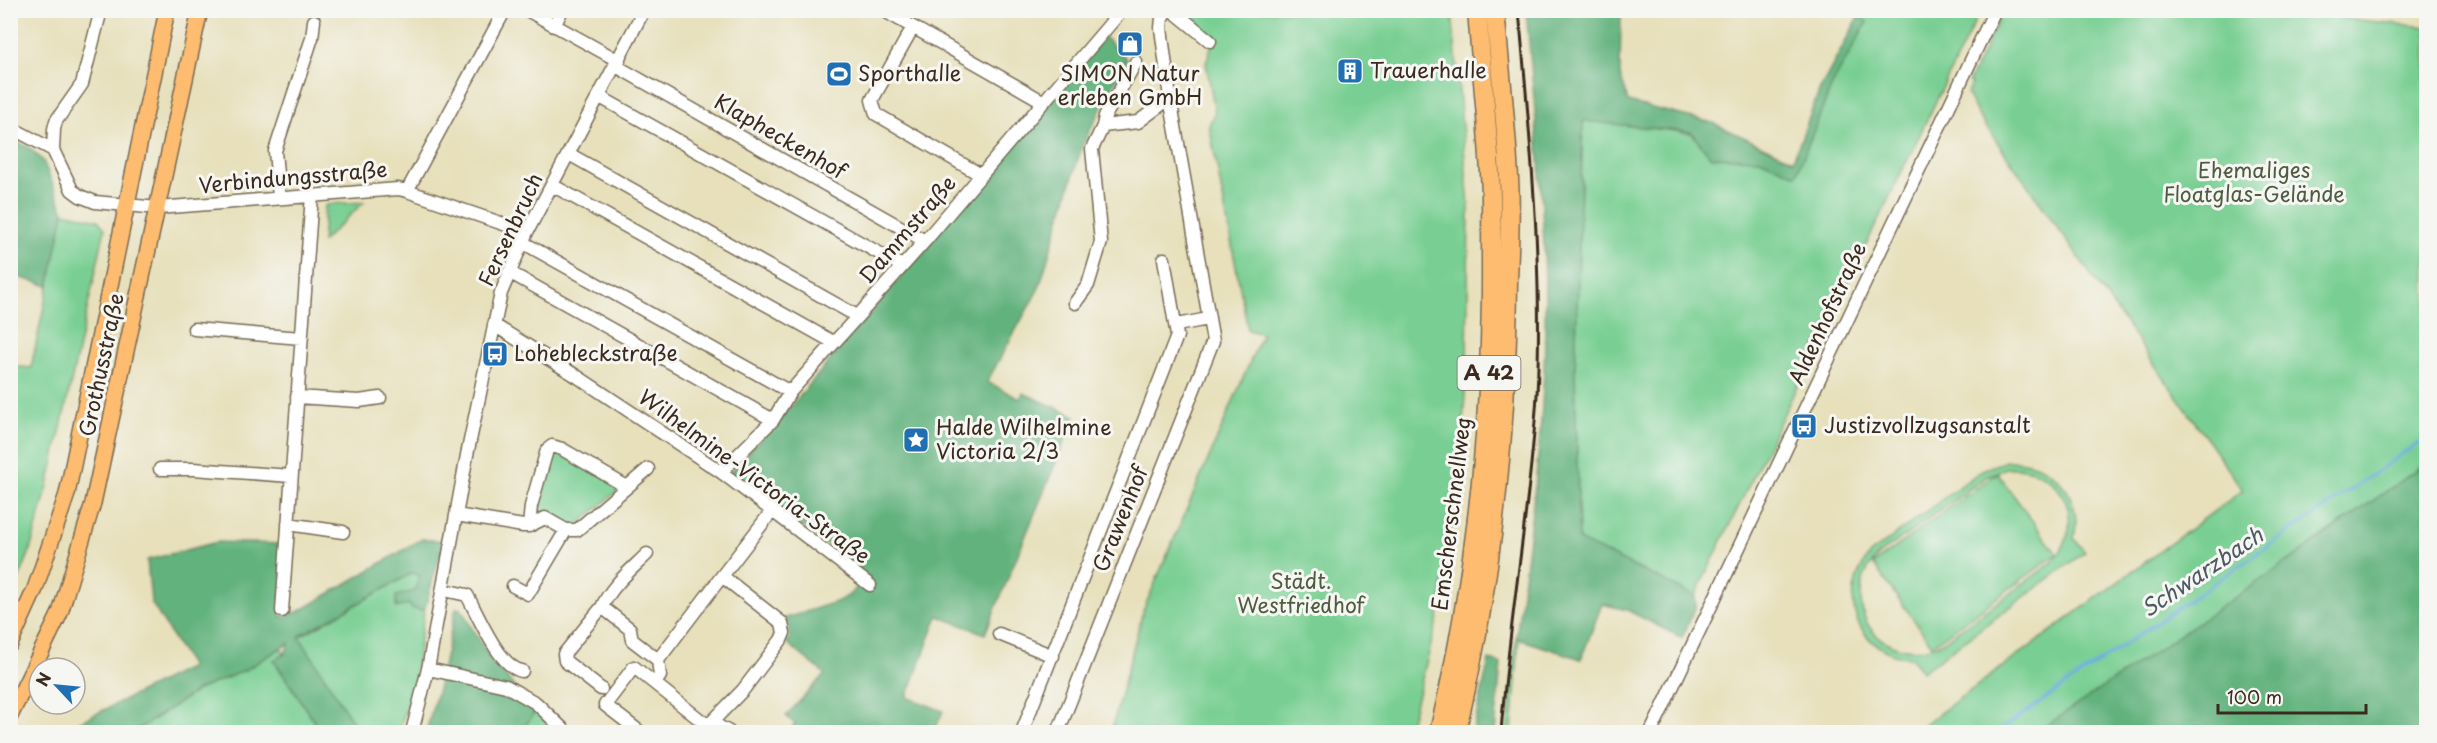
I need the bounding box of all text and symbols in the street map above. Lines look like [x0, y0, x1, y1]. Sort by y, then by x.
shop icon: SIMON Natur erleben GmbH [1115, 29, 1145, 59]
place label: Trauerhalle [1370, 53, 1487, 85]
place label: Sporthalle [858, 56, 961, 88]
place label: SIMON Natur erleben GmbH [1058, 56, 1202, 112]
building icon: Trauerhalle [1335, 56, 1365, 86]
sports icon: Sporthalle [824, 59, 854, 89]
street label: Klapheckenhof [709, 85, 855, 187]
street label: Verbindungsstraße [197, 152, 388, 200]
park label: Ehemaliges Floatglas-Gelände [2163, 153, 2345, 209]
street label: Fersenbruch [469, 167, 549, 291]
street label: Dammstraße [850, 167, 963, 290]
street label: Aldenhofstraße [1779, 237, 1873, 390]
street label: Grothusstraße [69, 290, 131, 439]
place label: Lohebleckstraße [514, 336, 678, 368]
bus stop icon: Lohebleckstraße [480, 339, 510, 369]
road number: A 42 [1458, 356, 1520, 390]
street label: Wilhelmine-Victoria-Straße [633, 380, 878, 571]
place label: Justizvollzugsanstalt [1824, 408, 2031, 440]
place label: Halde Wilhelmine Victoria 2/3 [936, 410, 1112, 466]
bus stop icon: Justizvollzugsanstalt [1789, 411, 1819, 441]
street label: Emscherschnellweg [1422, 415, 1478, 612]
place icon: Halde Wilhelmine Victoria 2/3 [901, 425, 931, 455]
street label: Grawenhof [1083, 459, 1156, 576]
water label: Schwarzbach [2134, 517, 2270, 624]
park label: Städt. Westfriedhof [1237, 564, 1367, 620]
north arrow [27, 656, 87, 716]
text: N [29, 668, 56, 690]
scale bar [2218, 677, 2366, 715]
text: 100 m [2227, 683, 2282, 710]

